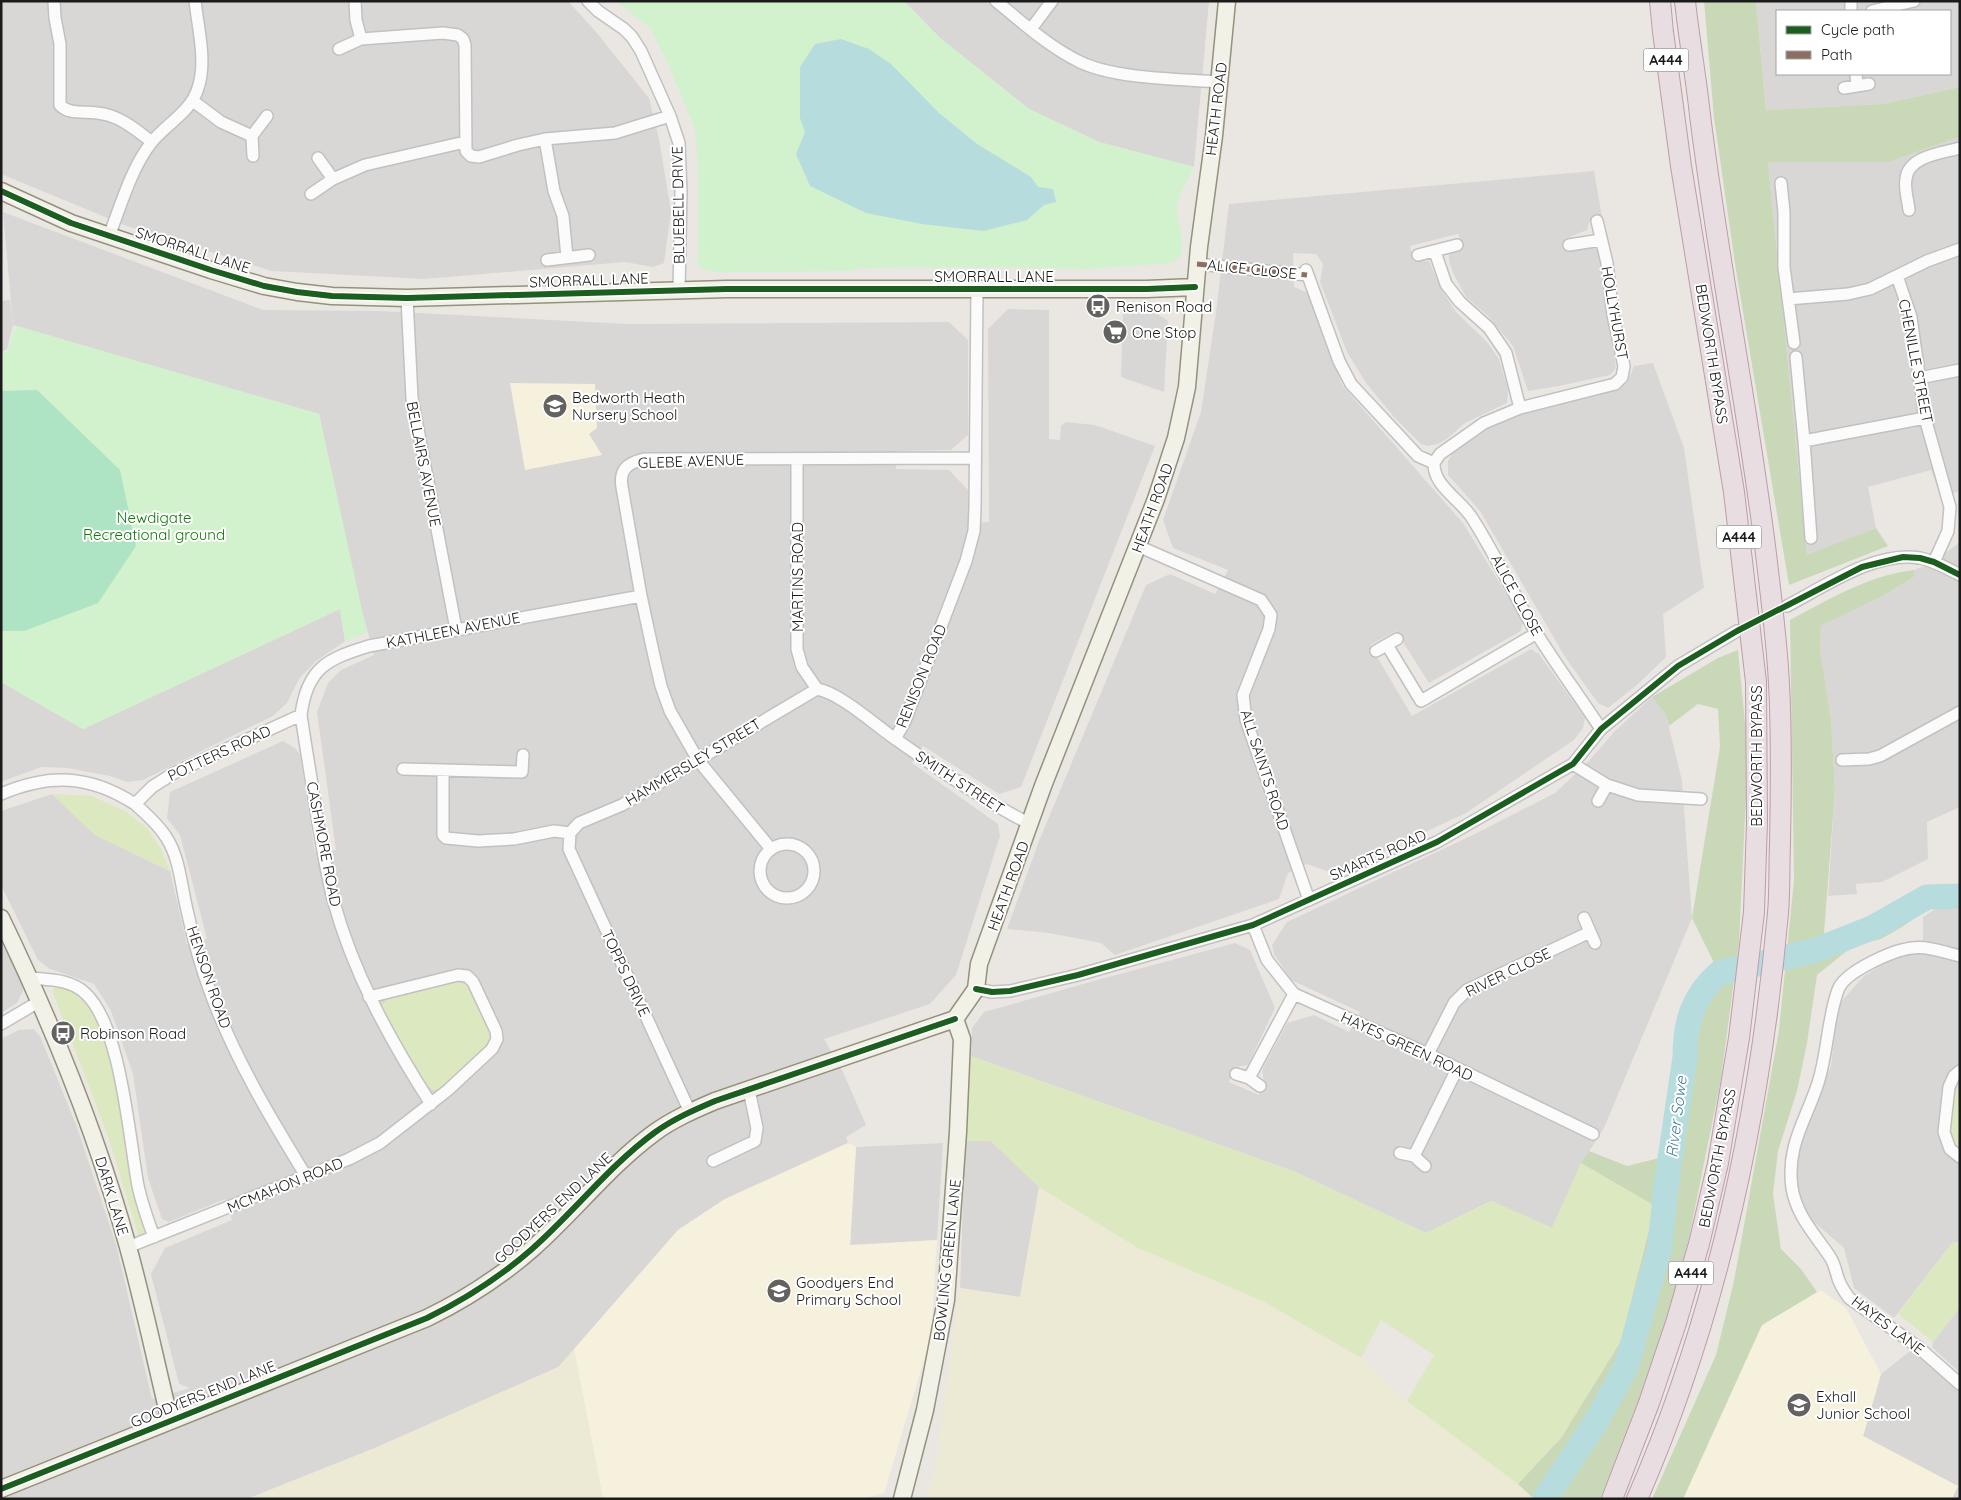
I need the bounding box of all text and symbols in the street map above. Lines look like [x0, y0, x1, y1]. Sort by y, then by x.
legend [1776, 10, 1951, 75]
text: Cycle path [1821, 20, 1895, 39]
text: Path [1821, 45, 1853, 64]
road number: A444 [1644, 48, 1688, 72]
street label: HEATH ROAD [1201, 61, 1231, 157]
street label: BLUEBELL DRIVE [667, 146, 689, 264]
street label: SMORRALL LANE [133, 223, 253, 277]
street label: ALICE CLOSE [1206, 255, 1298, 283]
street label: HOLLYHURST [1597, 265, 1633, 361]
street label: SMORRALL LANE [934, 267, 1054, 286]
street label: SMORRALL LANE [529, 268, 649, 292]
street label: BEDWORTH BYPASS [1692, 283, 1732, 425]
bus stop icon: Renison Road [1085, 293, 1111, 319]
place label: Renison Road [1116, 297, 1212, 316]
street label: CHENILLE STREET [1895, 297, 1937, 425]
supermarket icon: One Stop [1102, 319, 1128, 345]
place label: One Stop [1132, 323, 1196, 342]
place label: Bedworth Heath Nursery School [572, 388, 685, 424]
school or university icon: Bedworth Heath Nursery School [542, 393, 568, 419]
street label: BELLAIRS AVENUE [403, 400, 445, 528]
street label: GLEBE AVENUE [638, 450, 744, 472]
street label: HEATH ROAD [1127, 460, 1177, 555]
park label: Newdigate Recreational ground [83, 508, 225, 544]
street label: MARTINS ROAD [788, 522, 807, 632]
road number: A444 [1716, 526, 1762, 548]
street label: ALICE CLOSE [1487, 551, 1547, 639]
street label: KATHLEEN AVENUE [384, 608, 522, 652]
street label: RENISON ROAD [892, 621, 950, 731]
street label: BEDWORTH BYPASS [1747, 685, 1766, 827]
street label: ALL SAINTS ROAD [1237, 707, 1294, 833]
street label: HAMMERSLEY STREET [622, 714, 764, 810]
street label: POTTERS ROAD [164, 721, 274, 785]
street label: SMITH STREET [912, 746, 1008, 818]
street label: CASHMORE ROAD [303, 780, 345, 908]
street label: SMARTS ROAD [1327, 825, 1429, 885]
street label: HEATH ROAD [983, 838, 1033, 933]
street label: HENSON ROAD [183, 923, 235, 1031]
street label: TOPPS DRIVE [598, 927, 654, 1019]
street label: RIVER CLOSE [1462, 943, 1554, 1001]
street label: HAYES GREEN ROAD [1338, 1007, 1476, 1085]
bus stop icon: Robinson Road [50, 1020, 76, 1046]
place label: Robinson Road [80, 1024, 186, 1043]
water label: River Sowe [1661, 1074, 1691, 1159]
street label: BEDWORTH BYPASS [1694, 1087, 1740, 1229]
street label: GOODYERS END LANE [490, 1148, 616, 1268]
street label: MCMAHON ROAD [224, 1153, 346, 1217]
street label: DARK LANE [91, 1154, 133, 1238]
street label: BOWLING GREEN LANE [929, 1178, 965, 1342]
road number: A444 [1668, 1262, 1714, 1284]
place label: Goodyers End Primary School [796, 1273, 901, 1309]
school or university icon: Goodyers End Primary School [766, 1278, 792, 1304]
street label: HAYES LANE [1848, 1291, 1928, 1359]
street label: GOODYERS END LANE [128, 1356, 278, 1432]
place label: Exhall Junior School [1816, 1387, 1910, 1423]
school or university icon: Exhall Junior School [1786, 1392, 1812, 1418]

